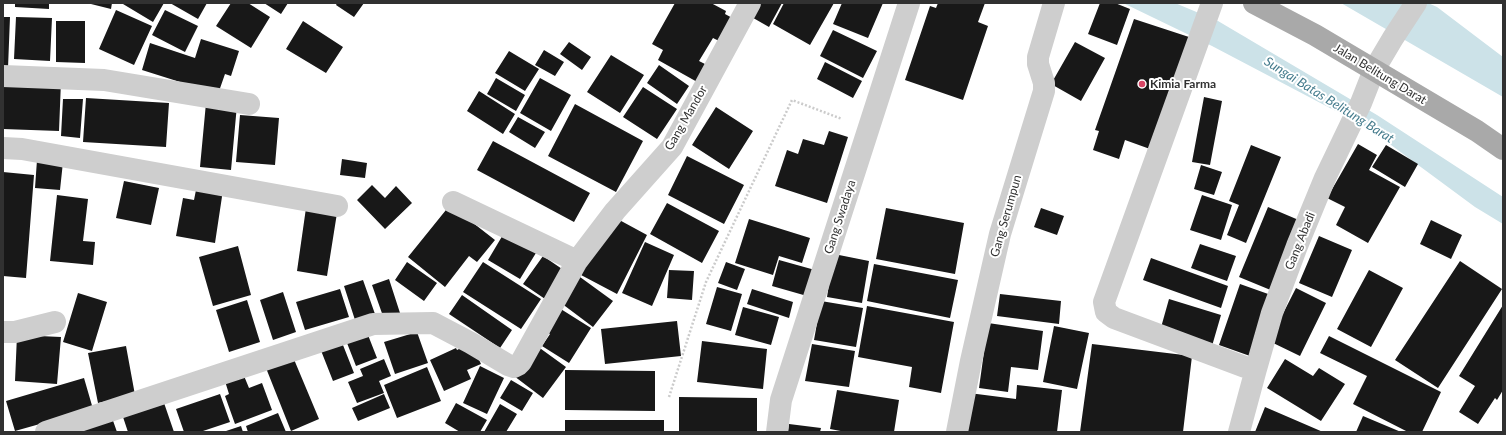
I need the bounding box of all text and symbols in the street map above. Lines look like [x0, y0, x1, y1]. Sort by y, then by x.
street label: Jalan Belitung Darat [1331, 41, 1429, 107]
water label: Sungai Batas Belitung Barat [1261, 54, 1397, 146]
place label: Kimia Farma [1150, 77, 1216, 91]
marker: Kimia Farma [1137, 79, 1147, 89]
street label: Gang Mandor [662, 83, 710, 153]
street label: Gang Serumpun [987, 173, 1025, 259]
street label: Gang Swadaya [821, 178, 859, 256]
street label: Gang Abadi [1282, 210, 1318, 272]

